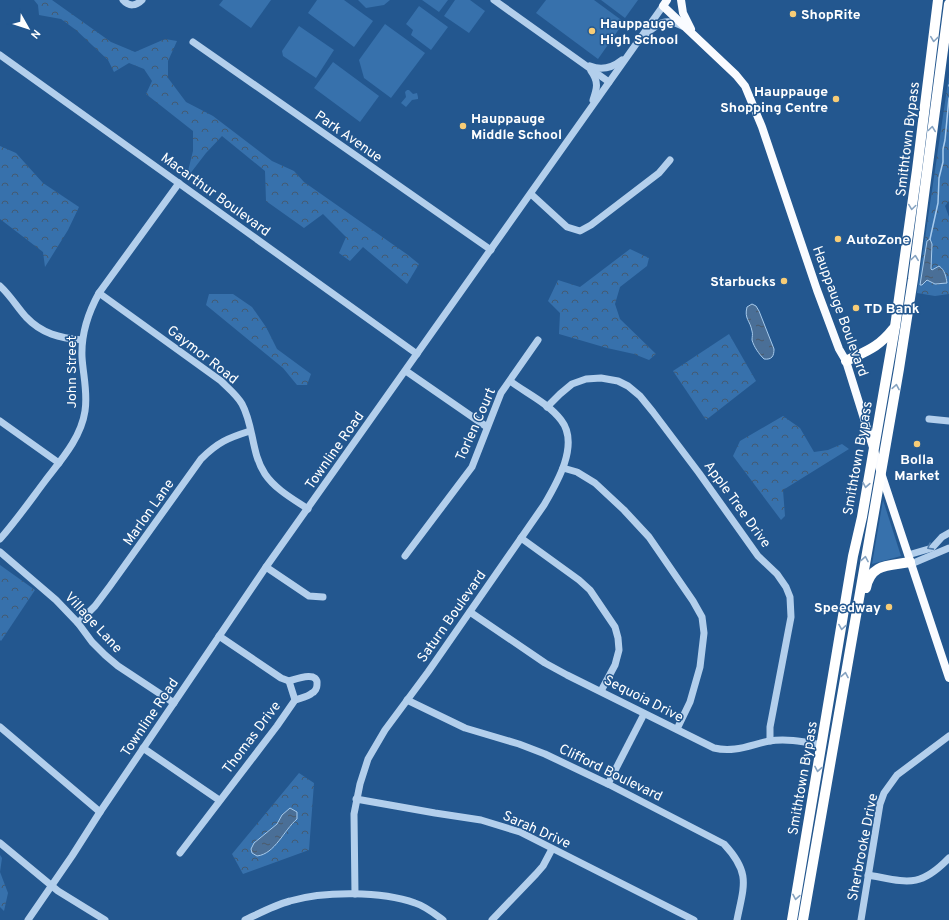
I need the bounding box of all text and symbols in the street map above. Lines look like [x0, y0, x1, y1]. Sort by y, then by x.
place label: ShopRite [801, 7, 861, 24]
north arrow [8, 8, 48, 48]
marker: ShopRite [788, 9, 798, 19]
place label: Hauppauge High School [600, 16, 678, 49]
text: N [27, 26, 43, 41]
marker: Hauppauge High School [587, 26, 597, 36]
one-way arrow [929, 36, 938, 42]
street label: Smithtown Bypass [893, 81, 924, 198]
place label: Hauppauge Shopping Centre [720, 84, 828, 117]
marker: Hauppauge Shopping Centre [831, 94, 841, 104]
street label: Park Avenue [311, 108, 385, 167]
place label: Hauppauge Middle School [471, 111, 562, 144]
marker: Hauppauge Middle School [458, 121, 468, 131]
one-way arrow [927, 126, 936, 132]
street label: Macarthur Boulevard [157, 150, 273, 241]
one-way arrow [908, 204, 917, 210]
place label: AutoZone [846, 232, 910, 249]
marker: AutoZone [833, 234, 843, 244]
street label: Hauppauge Boulevard [808, 244, 871, 379]
one-way arrow [910, 255, 919, 261]
place label: Starbucks [710, 274, 776, 291]
marker: Starbucks [779, 276, 789, 286]
place label: TD Bank [864, 301, 920, 318]
marker: TD Bank [851, 303, 861, 313]
street label: Gaymor Road [163, 322, 241, 388]
street label: John Street [64, 335, 81, 409]
one-way arrow [891, 384, 899, 390]
street label: Torlen Court [453, 385, 500, 464]
street label: Smithtown Bypass [840, 400, 877, 517]
street label: Townline Road [302, 409, 368, 493]
marker: Bolla Market [912, 439, 922, 449]
place label: Bolla Market [894, 452, 940, 485]
street label: Apple Tree Drive [700, 458, 774, 552]
street label: Marlon Lane [120, 476, 178, 549]
one-way arrow [863, 482, 871, 488]
one-way arrow [927, 542, 934, 550]
one-way arrow [860, 556, 869, 562]
street label: Saturn Boulevard [414, 568, 490, 666]
street label: Village Lane [60, 589, 125, 657]
place label: Speedway [814, 600, 881, 617]
marker: Speedway [884, 602, 894, 612]
one-way arrow [838, 624, 847, 630]
street label: Sequoia Drive [601, 672, 686, 727]
one-way arrow [841, 672, 849, 679]
street label: Townline Road [118, 675, 183, 760]
street label: Thomas Drive [219, 698, 285, 777]
street label: Smithtown Bypass [785, 720, 822, 837]
street label: Clifford Boulevard [556, 741, 665, 806]
one-way arrow [815, 766, 823, 772]
street label: Sherbrooke Drive [845, 792, 882, 903]
street label: Sarah Drive [500, 808, 573, 853]
one-way arrow [793, 894, 801, 900]

